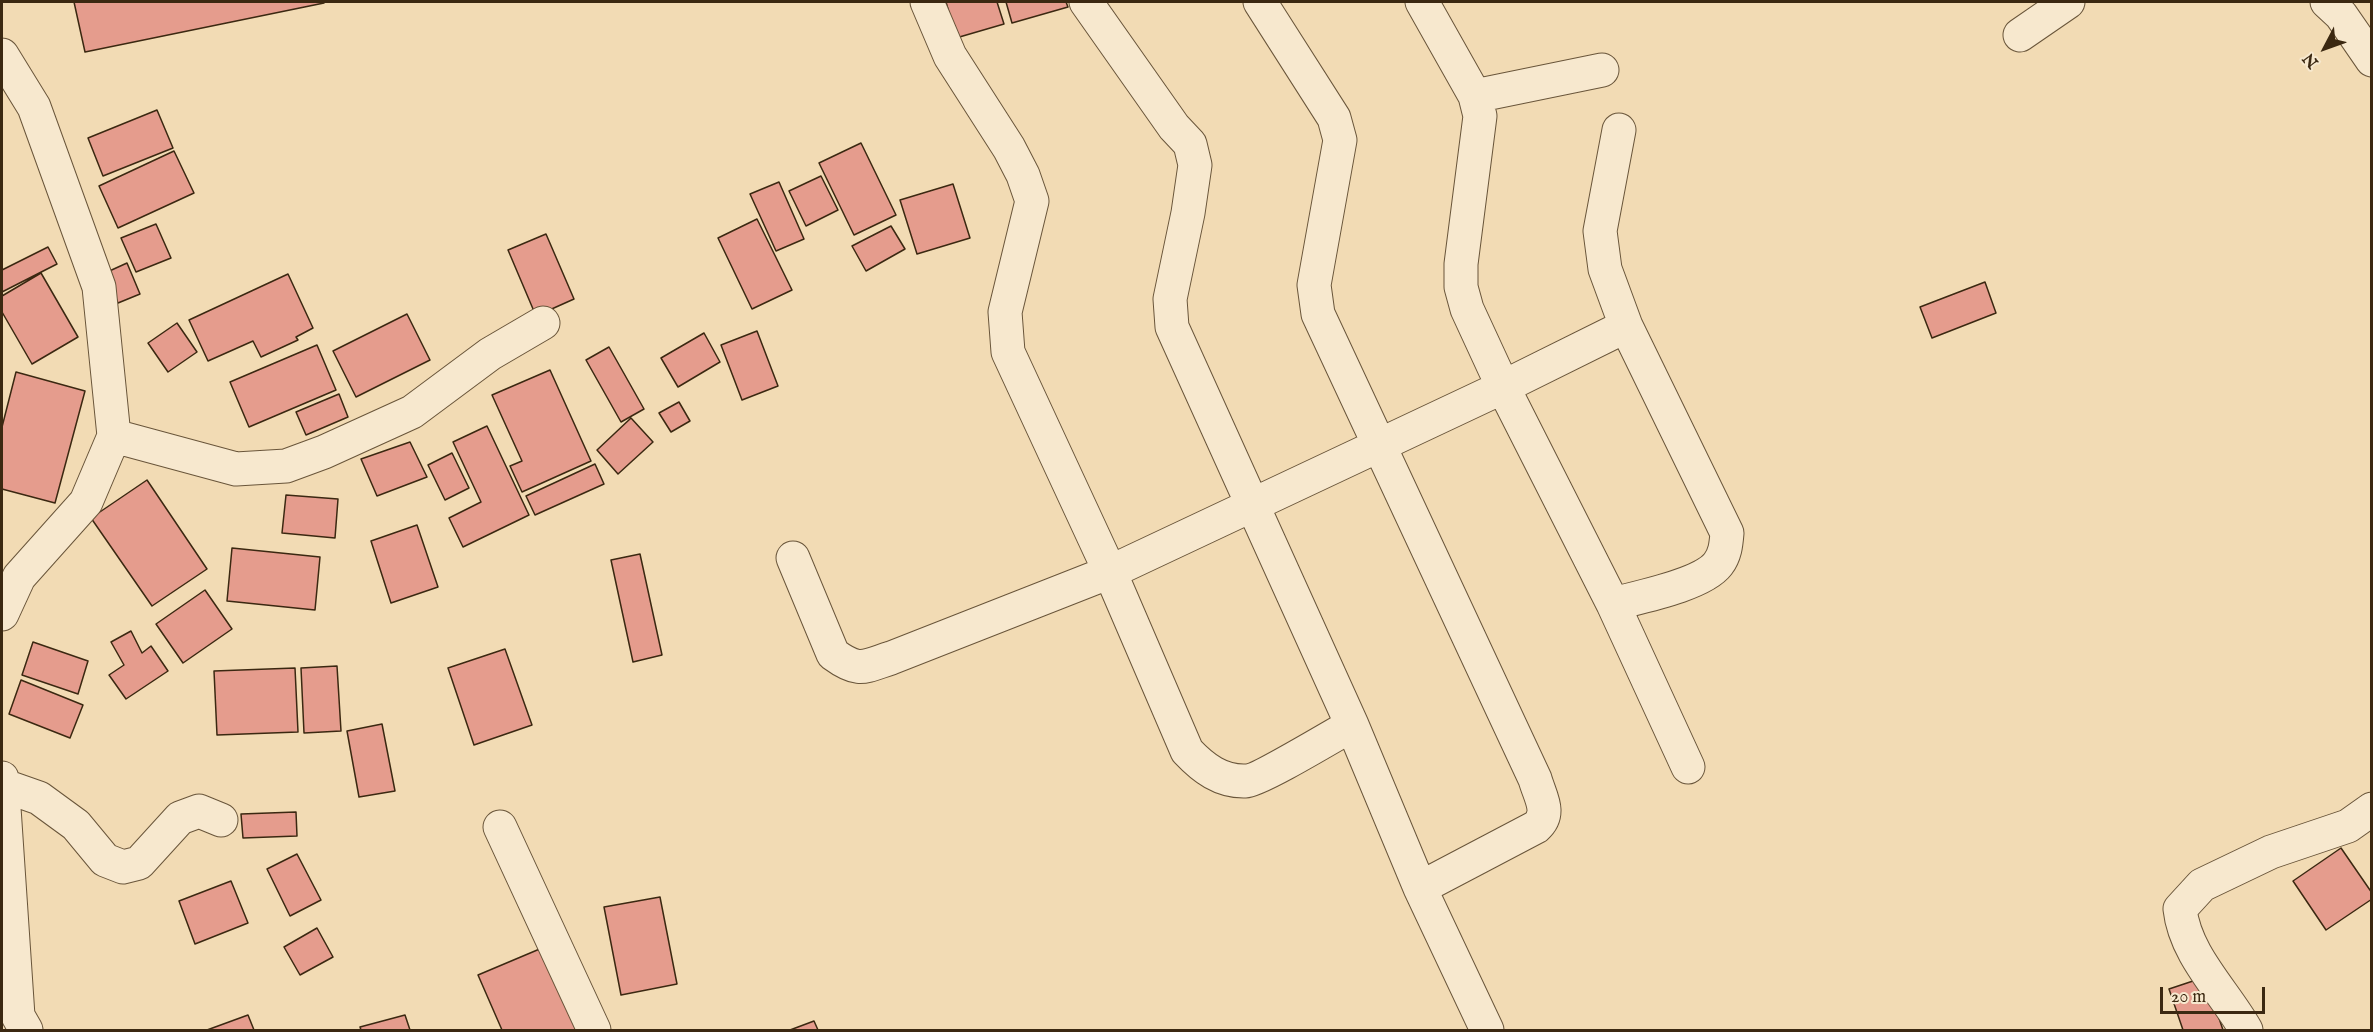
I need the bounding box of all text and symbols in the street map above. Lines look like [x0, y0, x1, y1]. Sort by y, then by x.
north arrow [2295, 18, 2355, 78]
text: N [2299, 48, 2324, 72]
scale bar [2163, 975, 2268, 1013]
text: 20 m [2171, 986, 2206, 1009]

